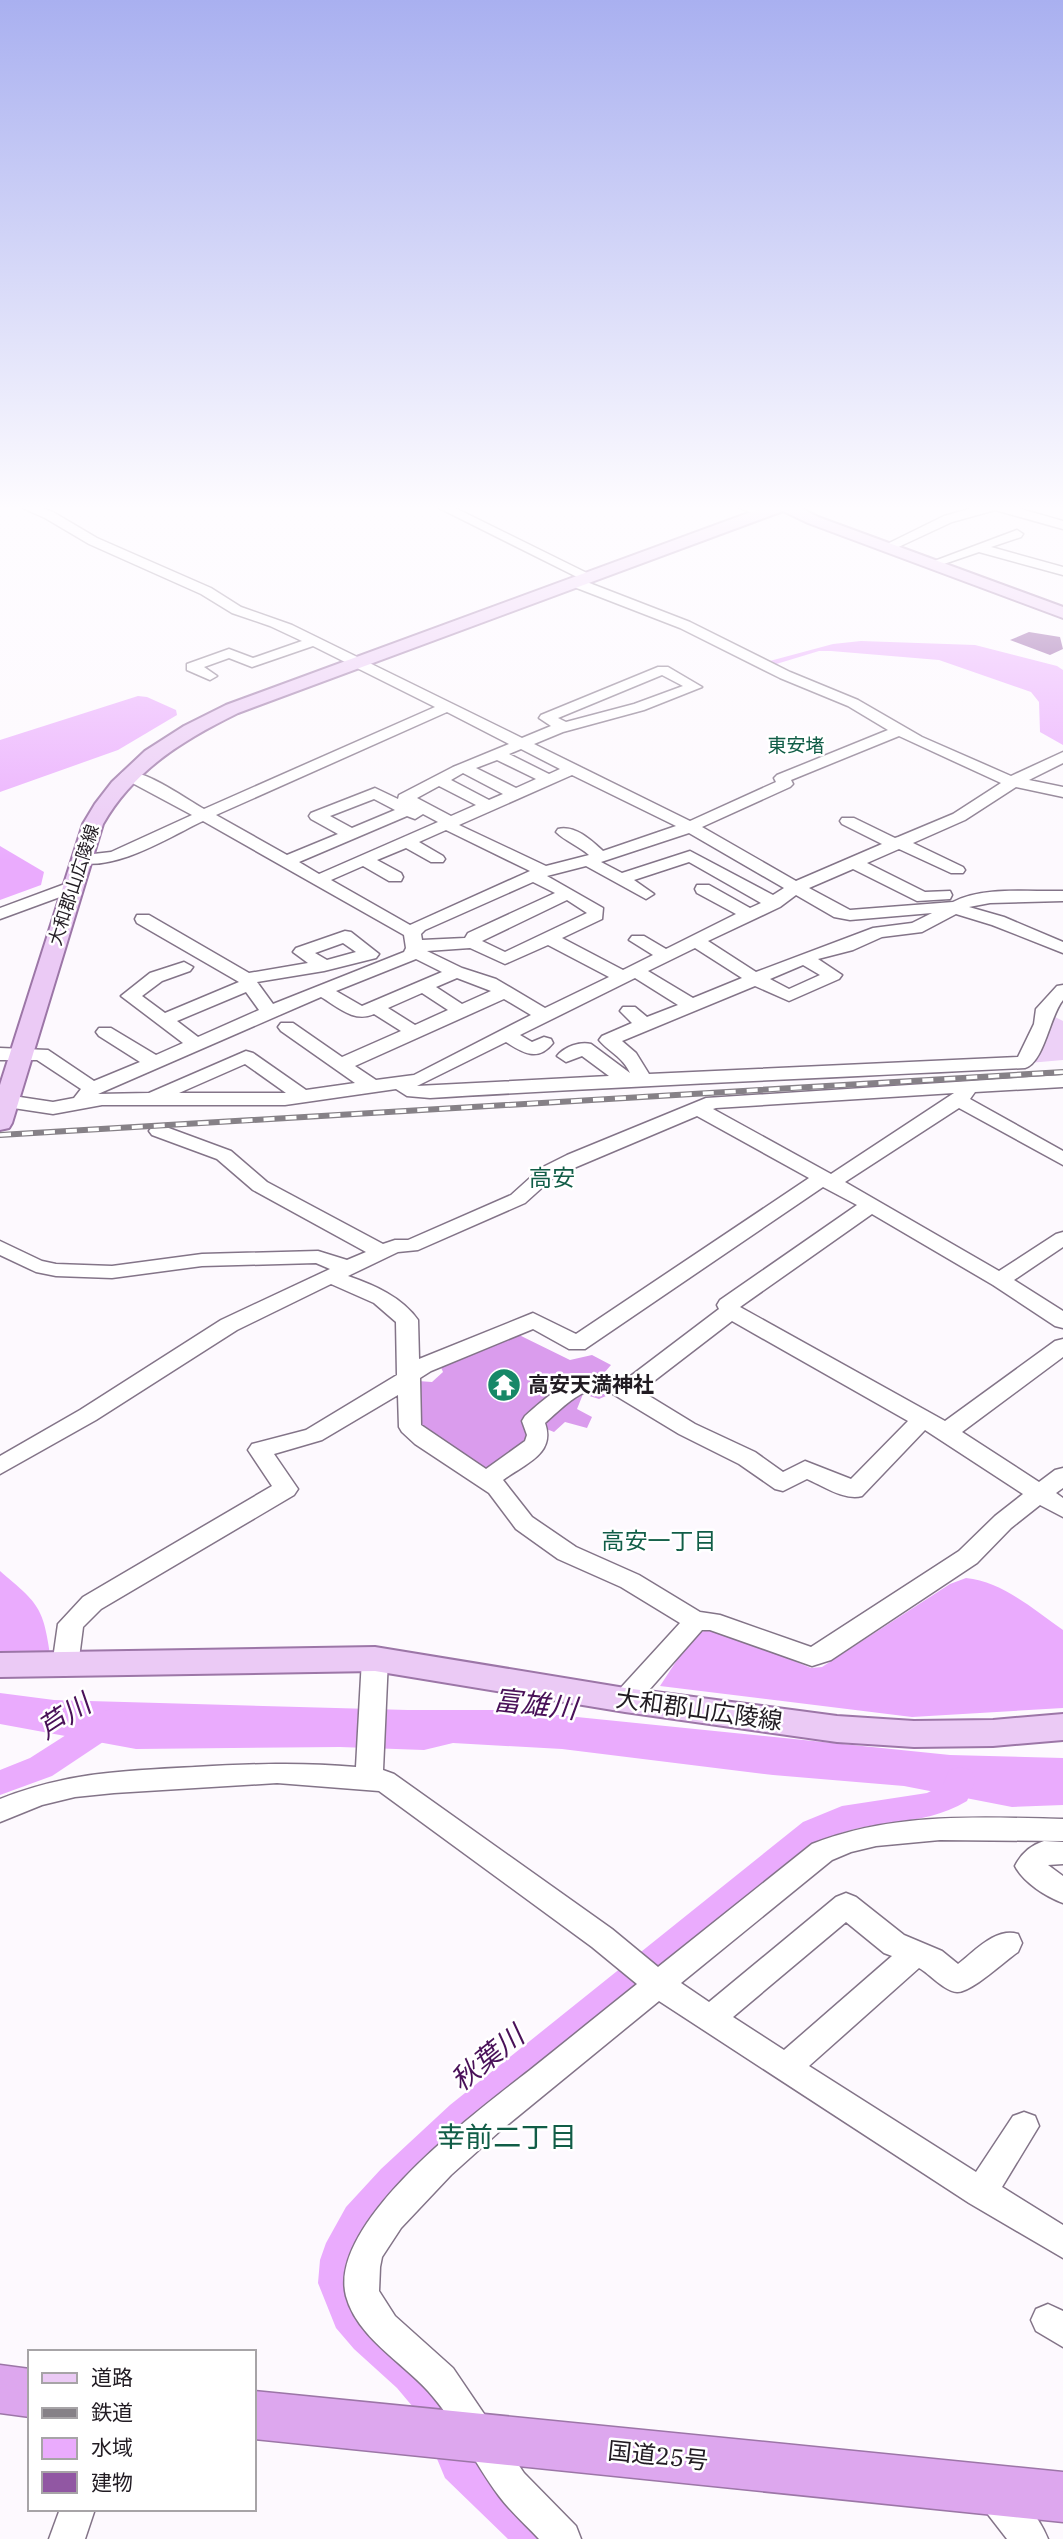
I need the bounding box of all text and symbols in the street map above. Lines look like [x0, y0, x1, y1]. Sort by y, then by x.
district label: 東安堵 [767, 733, 825, 757]
street label: 大和郡山広陵線 [43, 821, 104, 948]
district label: 高安 [529, 1162, 575, 1192]
temple icon: 高安天満神社 [485, 1366, 523, 1404]
place label: 高安天満神社 [528, 1370, 654, 1398]
district label: 高安一丁目 [602, 1525, 717, 1555]
water label: 富雄川 [491, 1681, 582, 1727]
street label: 大和郡山広陵線 [614, 1681, 785, 1737]
water label: 芦川 [30, 1683, 100, 1746]
water label: 秋葉川 [442, 2015, 533, 2098]
district label: 幸前二丁目 [437, 2118, 577, 2155]
legend [28, 2350, 256, 2511]
text: 道路 [91, 2363, 133, 2391]
text: 鉄道 [91, 2398, 133, 2426]
text: 水域 [91, 2433, 133, 2461]
street label: 国道25号 [606, 2434, 710, 2476]
text: 建物 [91, 2468, 133, 2496]

